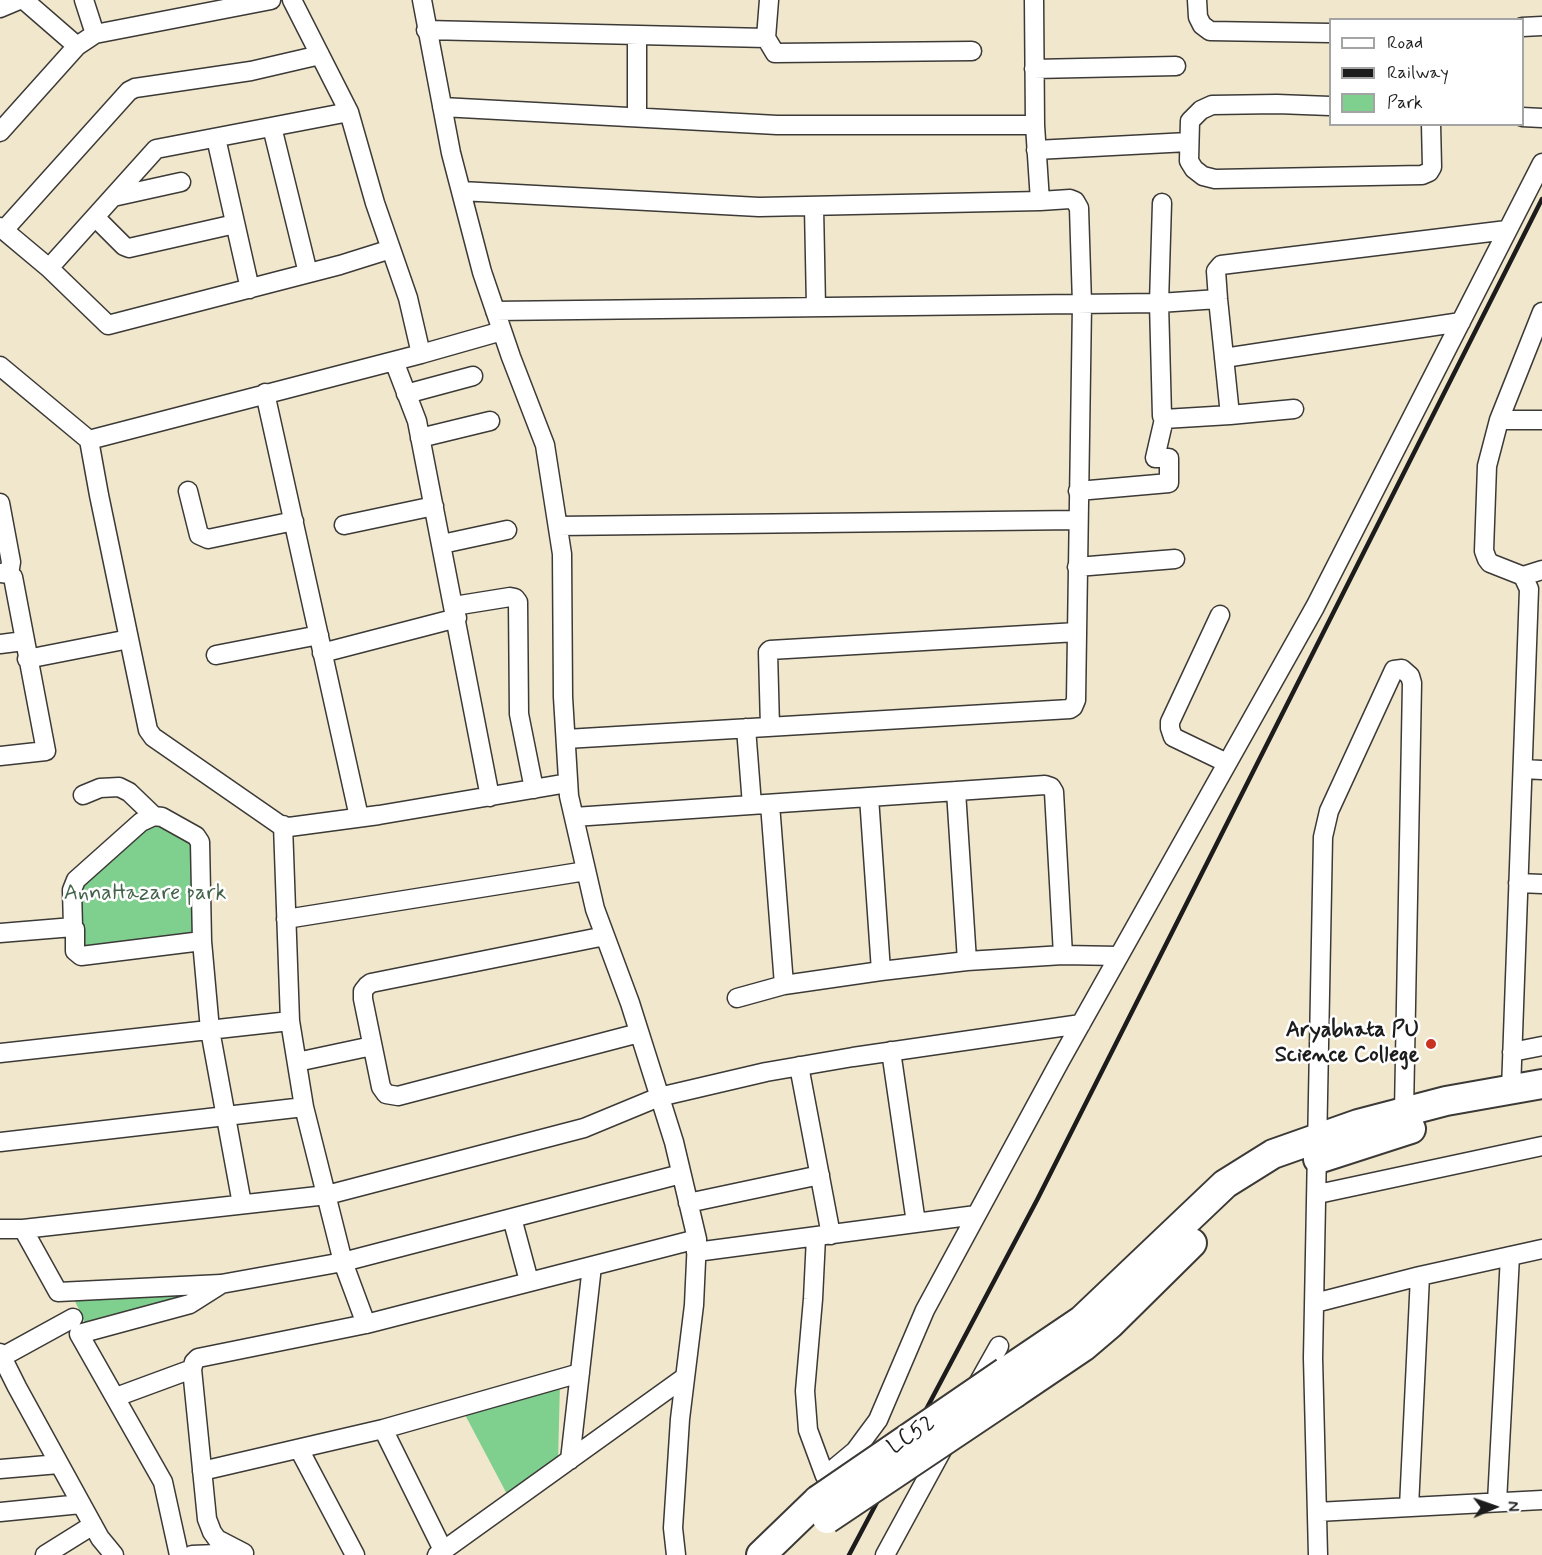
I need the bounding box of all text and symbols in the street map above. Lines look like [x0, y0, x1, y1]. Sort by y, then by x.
legend [1329, 18, 1524, 126]
text: Road [1387, 31, 1423, 55]
text: Railway [1387, 61, 1449, 85]
text: Park [1387, 91, 1423, 115]
park label: AnnaHazare park [64, 881, 226, 907]
place label: Aryabhata PU Science College [1275, 1018, 1419, 1070]
marker: Aryabhata PU Science College [1424, 1037, 1438, 1051]
street label: LC52 [883, 1411, 941, 1461]
north arrow [1464, 1477, 1524, 1537]
text: N [1502, 1501, 1523, 1512]

